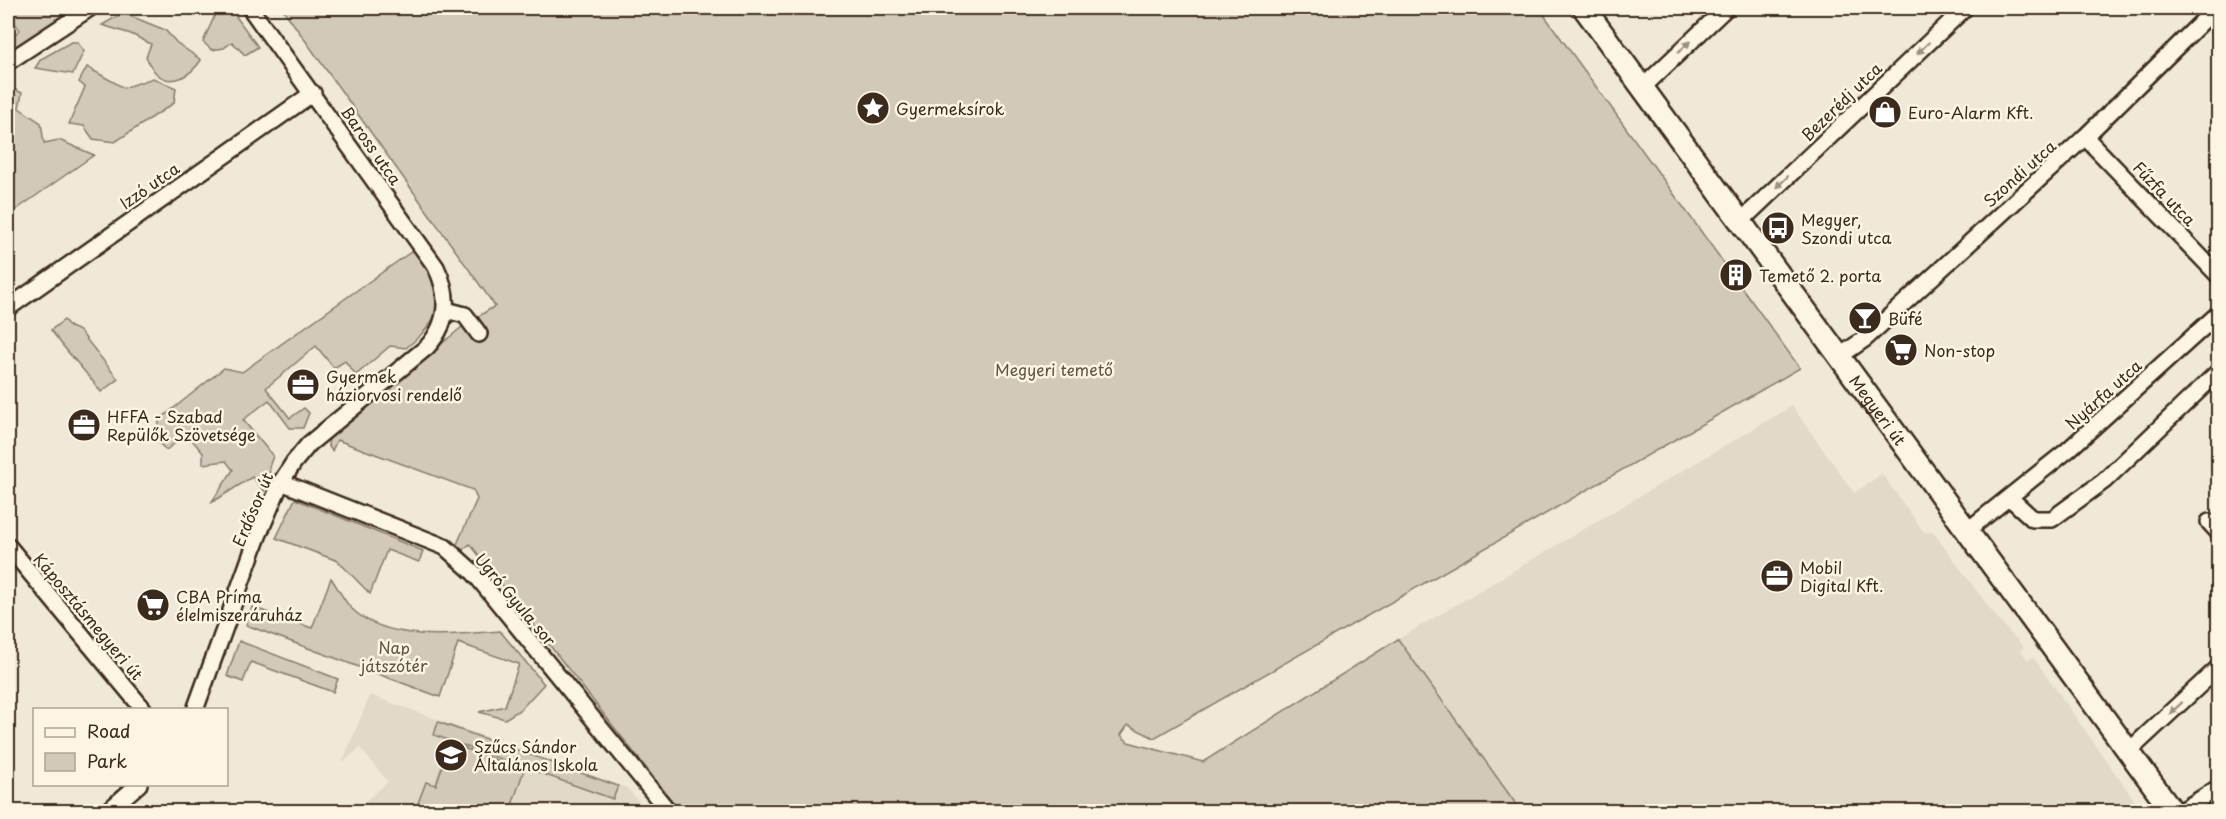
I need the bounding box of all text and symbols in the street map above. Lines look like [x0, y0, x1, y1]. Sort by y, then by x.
one-way arrow [1677, 40, 1692, 54]
one-way arrow [1915, 41, 1930, 55]
street label: Bezerédj utca [1795, 56, 1887, 146]
place icon: Gyermeksírok [855, 90, 891, 126]
shop icon: Euro-Alarm Kft. [1867, 94, 1903, 130]
place label: Gyermeksírok [896, 96, 1005, 120]
place label: Euro-Alarm Kft. [1908, 100, 2034, 124]
street label: Baross utca [336, 101, 408, 189]
street label: Szondi utca [1977, 134, 2061, 212]
street label: Fűzfa utca [2128, 155, 2202, 231]
street label: Izzó utca [114, 156, 184, 214]
one-way arrow [1774, 175, 1789, 189]
place label: Megyer, Szondi utca [1801, 207, 1892, 249]
bus stop icon: Megyer, Szondi utca [1760, 210, 1796, 246]
building icon: Temető 2. porta [1718, 257, 1754, 293]
place label: Temető 2. porta [1759, 263, 1881, 287]
bar icon: Büfé [1847, 300, 1883, 336]
place label: Büfé [1888, 306, 1923, 330]
supermarket icon: Non-stop [1883, 332, 1919, 368]
place label: Non-stop [1924, 338, 1995, 362]
street label: Nyárfa utca [2060, 353, 2146, 435]
park label: Megyeri temető [995, 357, 1113, 381]
place label: Gyermek háziorvosi rendelő [326, 364, 462, 406]
office icon: Gyermek háziorvosi rendelő [285, 367, 321, 403]
street label: Megyeri út [1844, 369, 1913, 450]
place label: HFFA - Szabad Repülők Szövetsége [107, 404, 256, 446]
office icon: HFFA - Szabad Repülők Szövetsége [66, 407, 102, 443]
street label: Erdősor út [226, 468, 279, 550]
street label: Káposztásmegyeri út [29, 547, 150, 685]
street label: Ugró Gyula sor [470, 547, 563, 651]
place label: Mobil Digital Kft. [1800, 555, 1883, 597]
office icon: Mobil Digital Kft. [1759, 558, 1795, 594]
place label: CBA Príma élelmiszeráruház [176, 584, 303, 626]
supermarket icon: CBA Príma élelmiszeráruház [135, 587, 171, 623]
park label: Nap játszótér [359, 635, 428, 677]
one-way arrow [2169, 701, 2184, 714]
legend [33, 708, 228, 786]
text: Road [87, 717, 131, 744]
place label: Szűcs Sándor Általános Iskola [474, 734, 598, 776]
school or university icon: Szűcs Sándor Általános Iskola [433, 737, 469, 773]
text: Park [87, 747, 127, 774]

